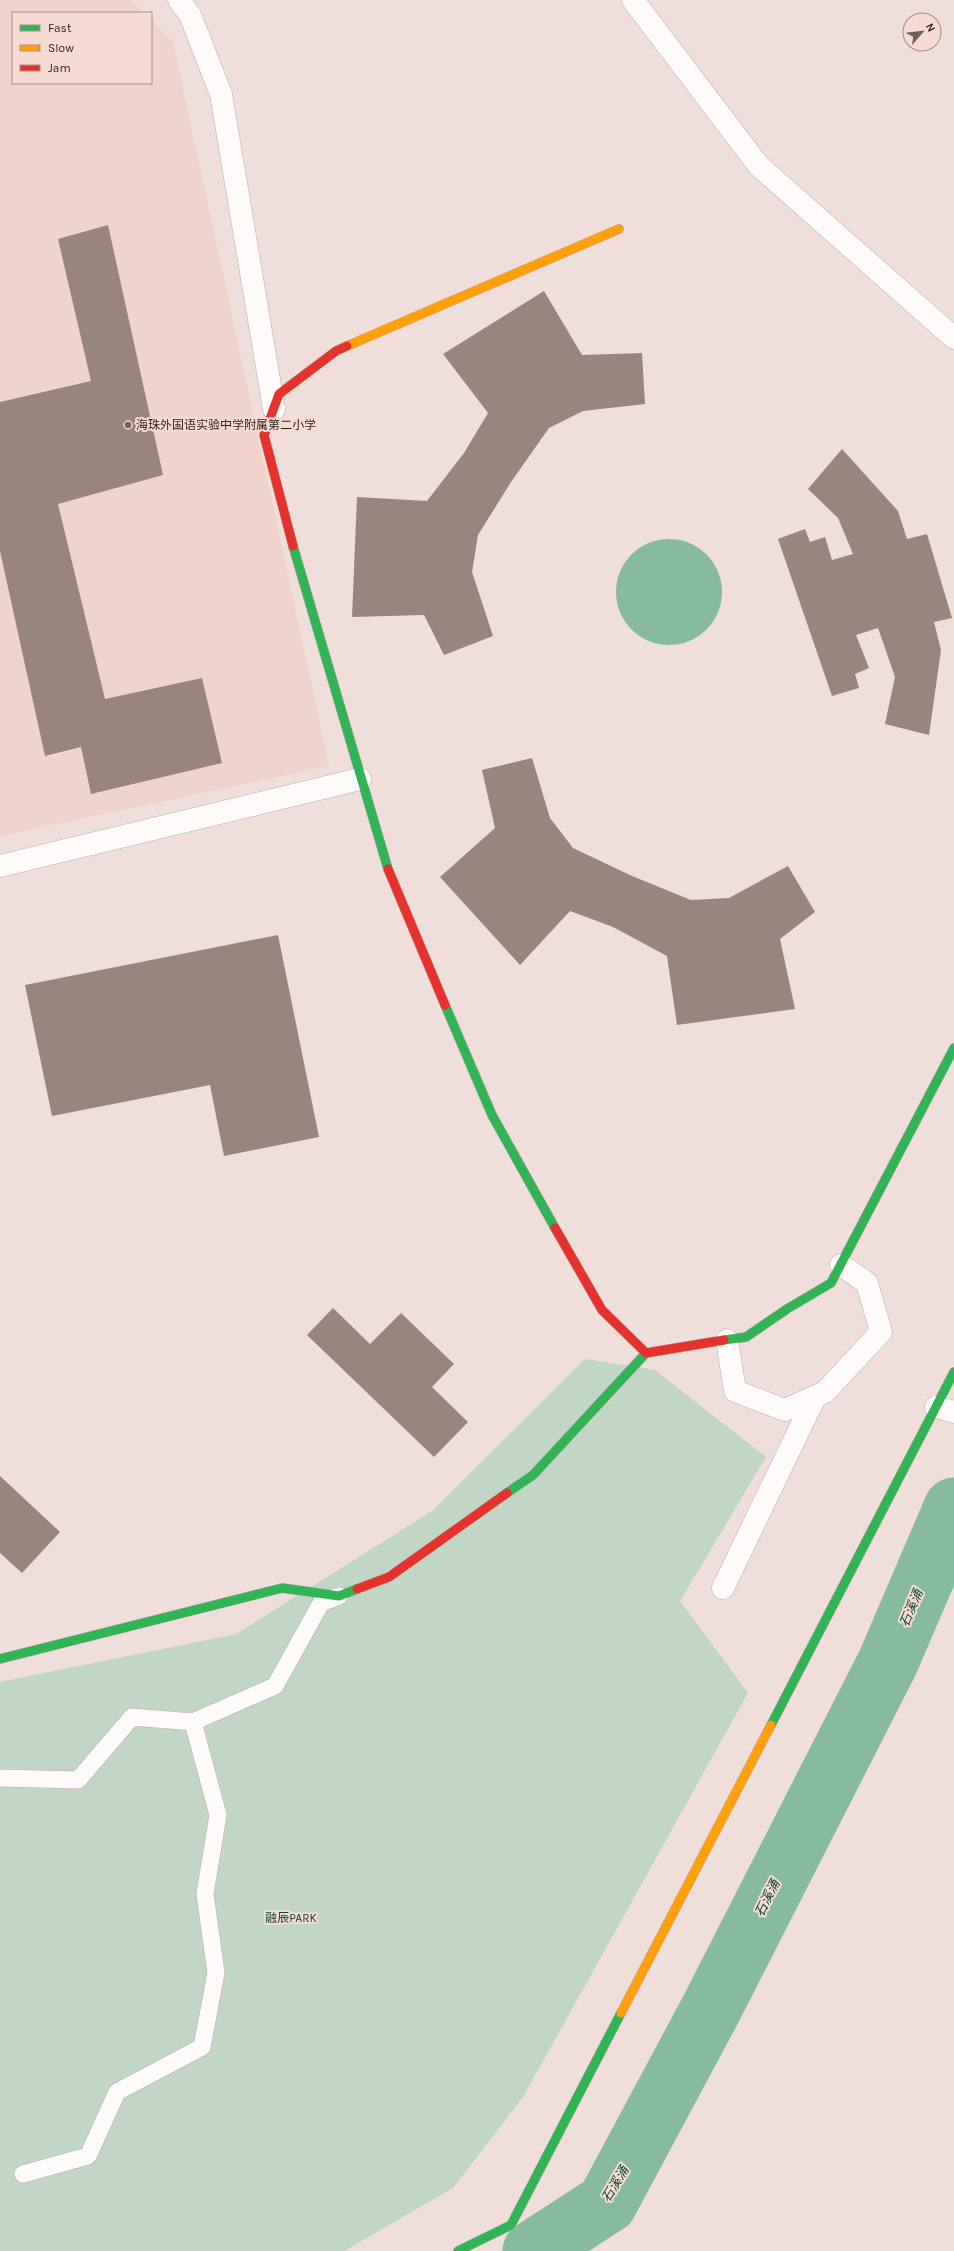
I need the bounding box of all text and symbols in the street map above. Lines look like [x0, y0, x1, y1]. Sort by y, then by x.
legend [12, 12, 152, 84]
north arrow [902, 12, 942, 52]
text: Fast [48, 21, 72, 35]
text: N [923, 21, 938, 34]
text: Slow [48, 41, 74, 55]
text: Jam [48, 61, 71, 75]
place label: 海珠外国语实验中学附属第二小学 [136, 418, 316, 432]
marker: 海珠外国语实验中学附属第二小学 [123, 420, 133, 430]
water label: 石溪涌 [896, 1585, 926, 1629]
water label: 石溪涌 [751, 1875, 783, 1919]
park label: 融辰PARK [265, 1911, 318, 1925]
water label: 石溪涌 [599, 2162, 632, 2205]

